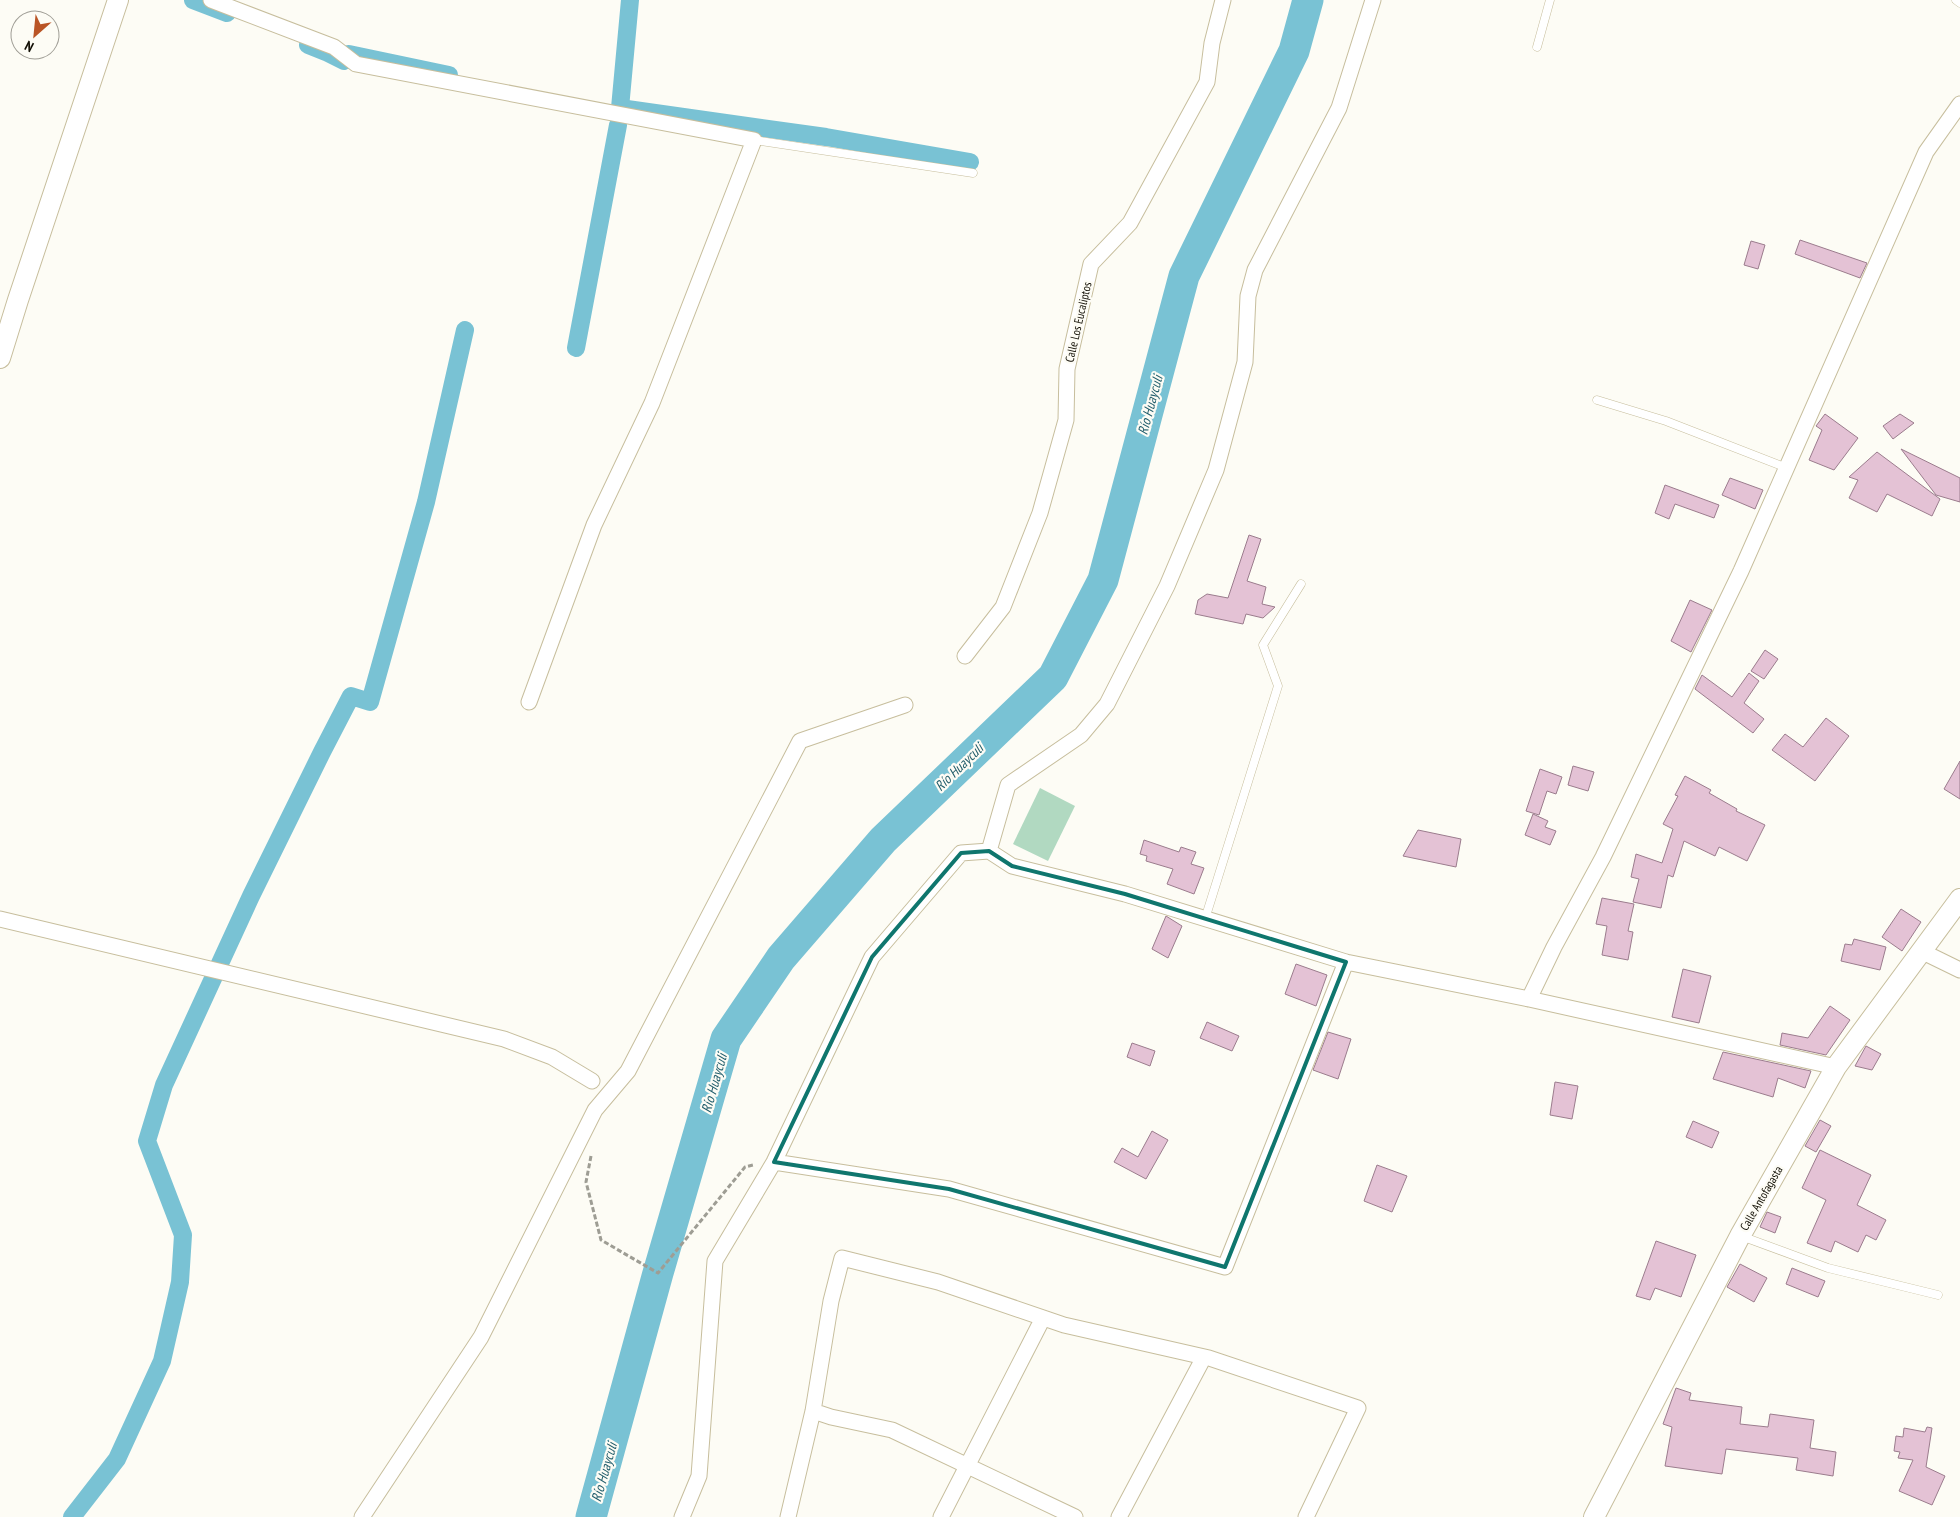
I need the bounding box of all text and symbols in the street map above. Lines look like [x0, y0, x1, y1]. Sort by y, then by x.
north arrow [10, 10, 60, 60]
text: N [22, 37, 37, 56]
street label: Calle Los Eucaliptos [1061, 280, 1095, 364]
water label: Río Huayculi [1133, 372, 1167, 437]
water label: Río Huayculi [931, 738, 988, 795]
water label: Río Huayculi [697, 1050, 732, 1115]
street label: Calle Antofagasta [1736, 1163, 1786, 1233]
water label: Río Huayculi [587, 1439, 622, 1504]

